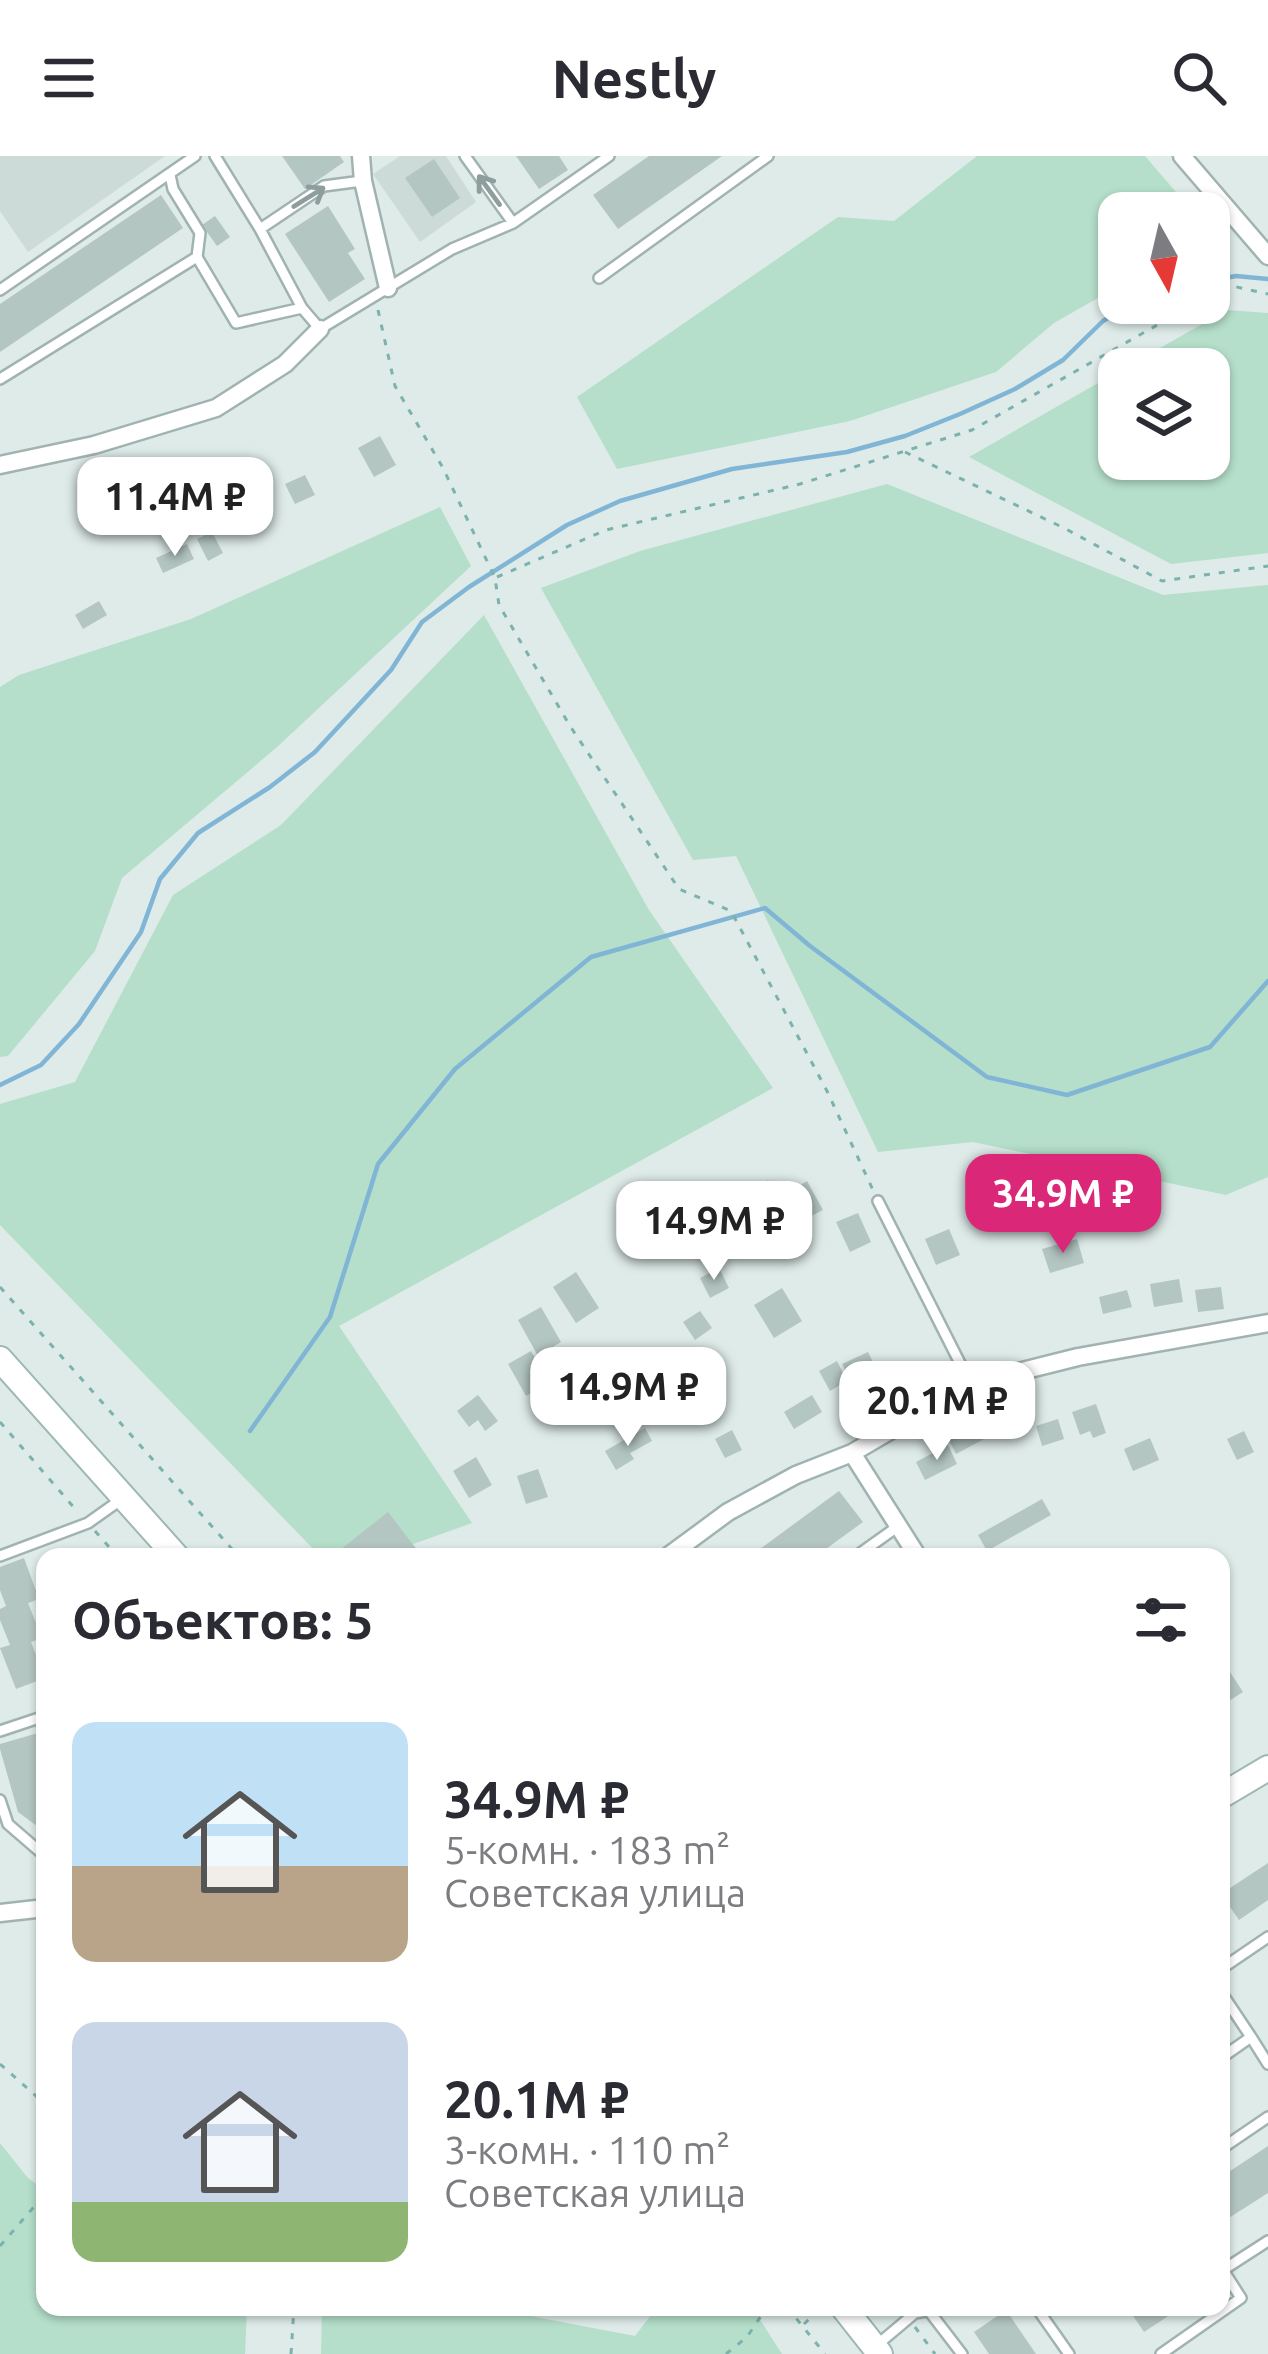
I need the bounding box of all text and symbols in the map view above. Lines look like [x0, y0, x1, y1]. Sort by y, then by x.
icon: menu [36, 45, 102, 111]
icon: search [1166, 45, 1232, 111]
text: Nestly [552, 48, 716, 108]
one-way arrow [477, 174, 502, 207]
one-way arrow [291, 185, 325, 209]
north arrow [1098, 192, 1230, 324]
map controls [1098, 192, 1230, 480]
button: layers [1098, 348, 1230, 480]
pin: 11.4M ₽ [64, 457, 286, 559]
text: 11.4M ₽ [104, 474, 246, 517]
pin: 34.9M ₽ [952, 1154, 1174, 1256]
text: 34.9M ₽ [992, 1171, 1134, 1214]
pin: 14.9M ₽ [603, 1181, 825, 1283]
text: 14.9M ₽ [643, 1198, 785, 1241]
pin: 14.9M ₽ [517, 1347, 739, 1449]
pin: 20.1M ₽ [826, 1361, 1048, 1463]
text: 14.9M ₽ [557, 1364, 699, 1407]
text: 20.1M ₽ [866, 1378, 1008, 1421]
icon: filters [1128, 1587, 1194, 1653]
text: Объектов: 5 [72, 1591, 373, 1649]
icon: home [168, 1770, 312, 1914]
text: 34.9M ₽ [444, 1770, 629, 1828]
text: 5-комн. · 183 m² [444, 1828, 730, 1871]
text: Советская улица [444, 1871, 746, 1914]
icon: home [168, 2070, 312, 2214]
text: 20.1M ₽ [444, 2070, 629, 2128]
text: 3-комн. · 110 m² [444, 2128, 730, 2171]
text: Советская улица [444, 2171, 746, 2214]

